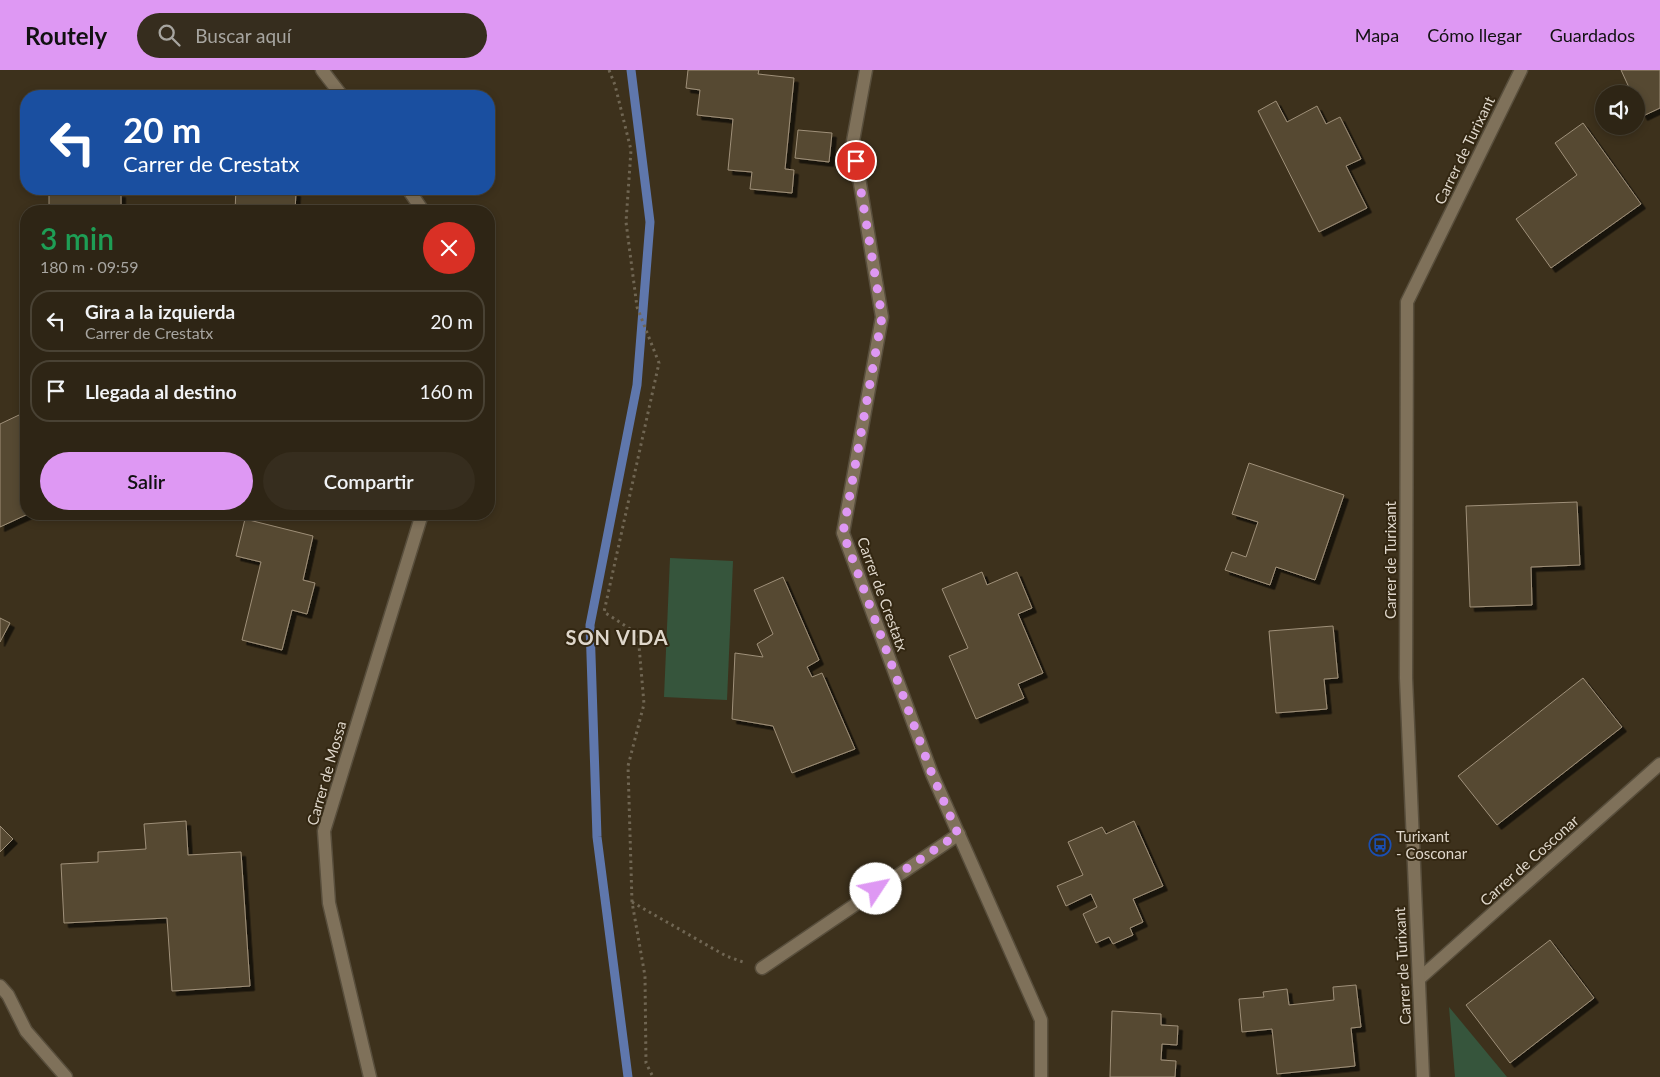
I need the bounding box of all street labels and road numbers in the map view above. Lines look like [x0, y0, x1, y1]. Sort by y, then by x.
street label: Carrer de Turixant [1430, 92, 1498, 207]
street label: Carrer de Turixant [1381, 500, 1399, 619]
street label: Carrer de Crestatx [854, 534, 912, 654]
street label: Carrer de Mossa [302, 719, 350, 827]
street label: Carrer de Cosconar [1476, 811, 1583, 909]
street label: Carrer de Turixant [1390, 906, 1414, 1025]

